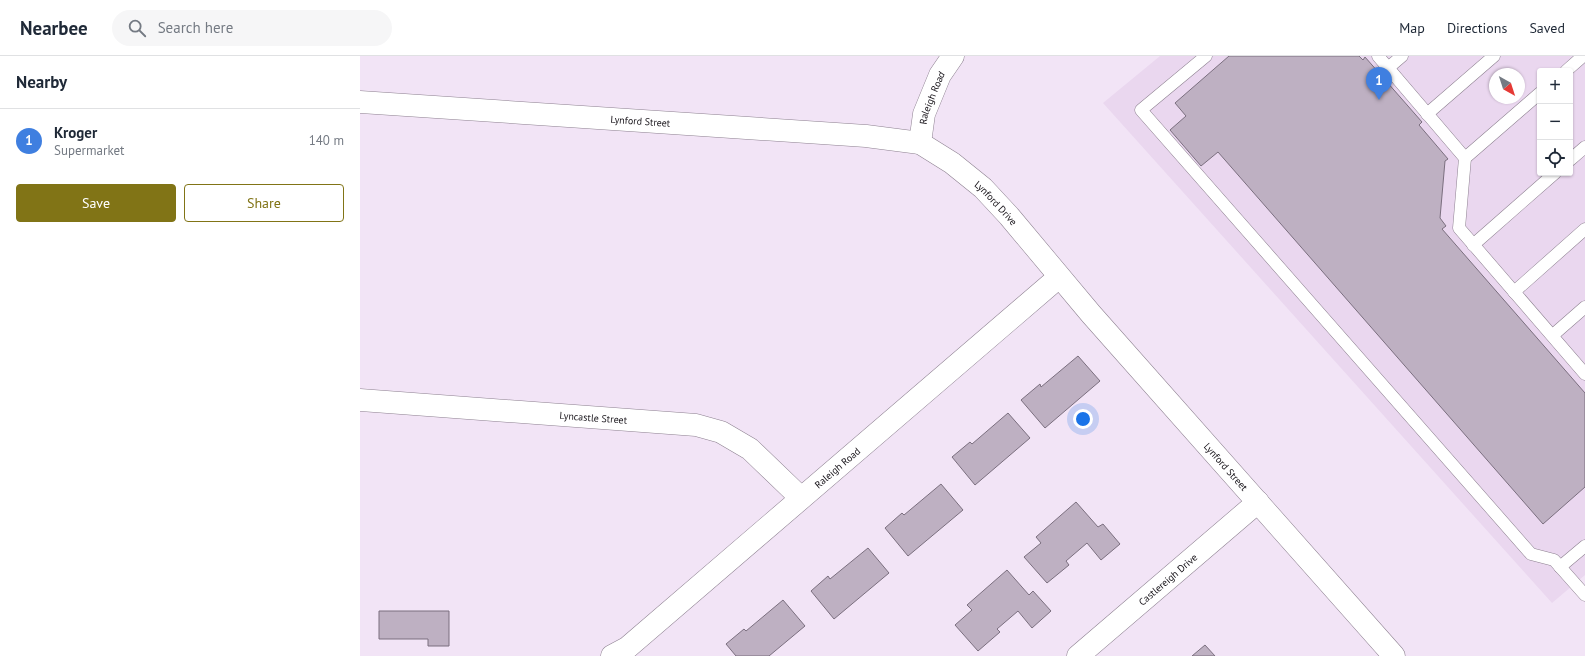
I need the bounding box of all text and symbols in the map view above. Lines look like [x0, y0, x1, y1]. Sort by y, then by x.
search box [112, 10, 392, 46]
text: Nearbee [20, 16, 88, 40]
icon: search [126, 17, 148, 39]
text: Search here [158, 18, 233, 37]
text: Map [1399, 19, 1425, 37]
text: Directions [1447, 19, 1507, 37]
text: Saved [1529, 19, 1565, 37]
pin: 1 [1366, 67, 1392, 100]
north arrow [1489, 68, 1525, 104]
map controls [1537, 68, 1573, 176]
button: + [1537, 68, 1573, 104]
street label: Raleigh Road [917, 69, 948, 125]
text: Nearby [16, 71, 67, 93]
button: − [1537, 104, 1573, 140]
street label: Lynford Street [610, 113, 671, 130]
text: Kroger [54, 123, 97, 142]
text: 1 [25, 132, 33, 149]
text: 140 m [309, 132, 344, 149]
button: locate [1537, 140, 1573, 176]
text: Supermarket [54, 142, 124, 159]
street label: Lynford Drive [972, 178, 1020, 228]
button: Save [16, 184, 176, 222]
button: Share [184, 184, 344, 222]
street label: Lyncastle Street [559, 409, 628, 427]
your location [1073, 409, 1093, 429]
street label: Lynford Street [1201, 440, 1251, 494]
street label: Raleigh Road [812, 445, 863, 491]
street label: Castlereigh Drive [1136, 551, 1200, 608]

